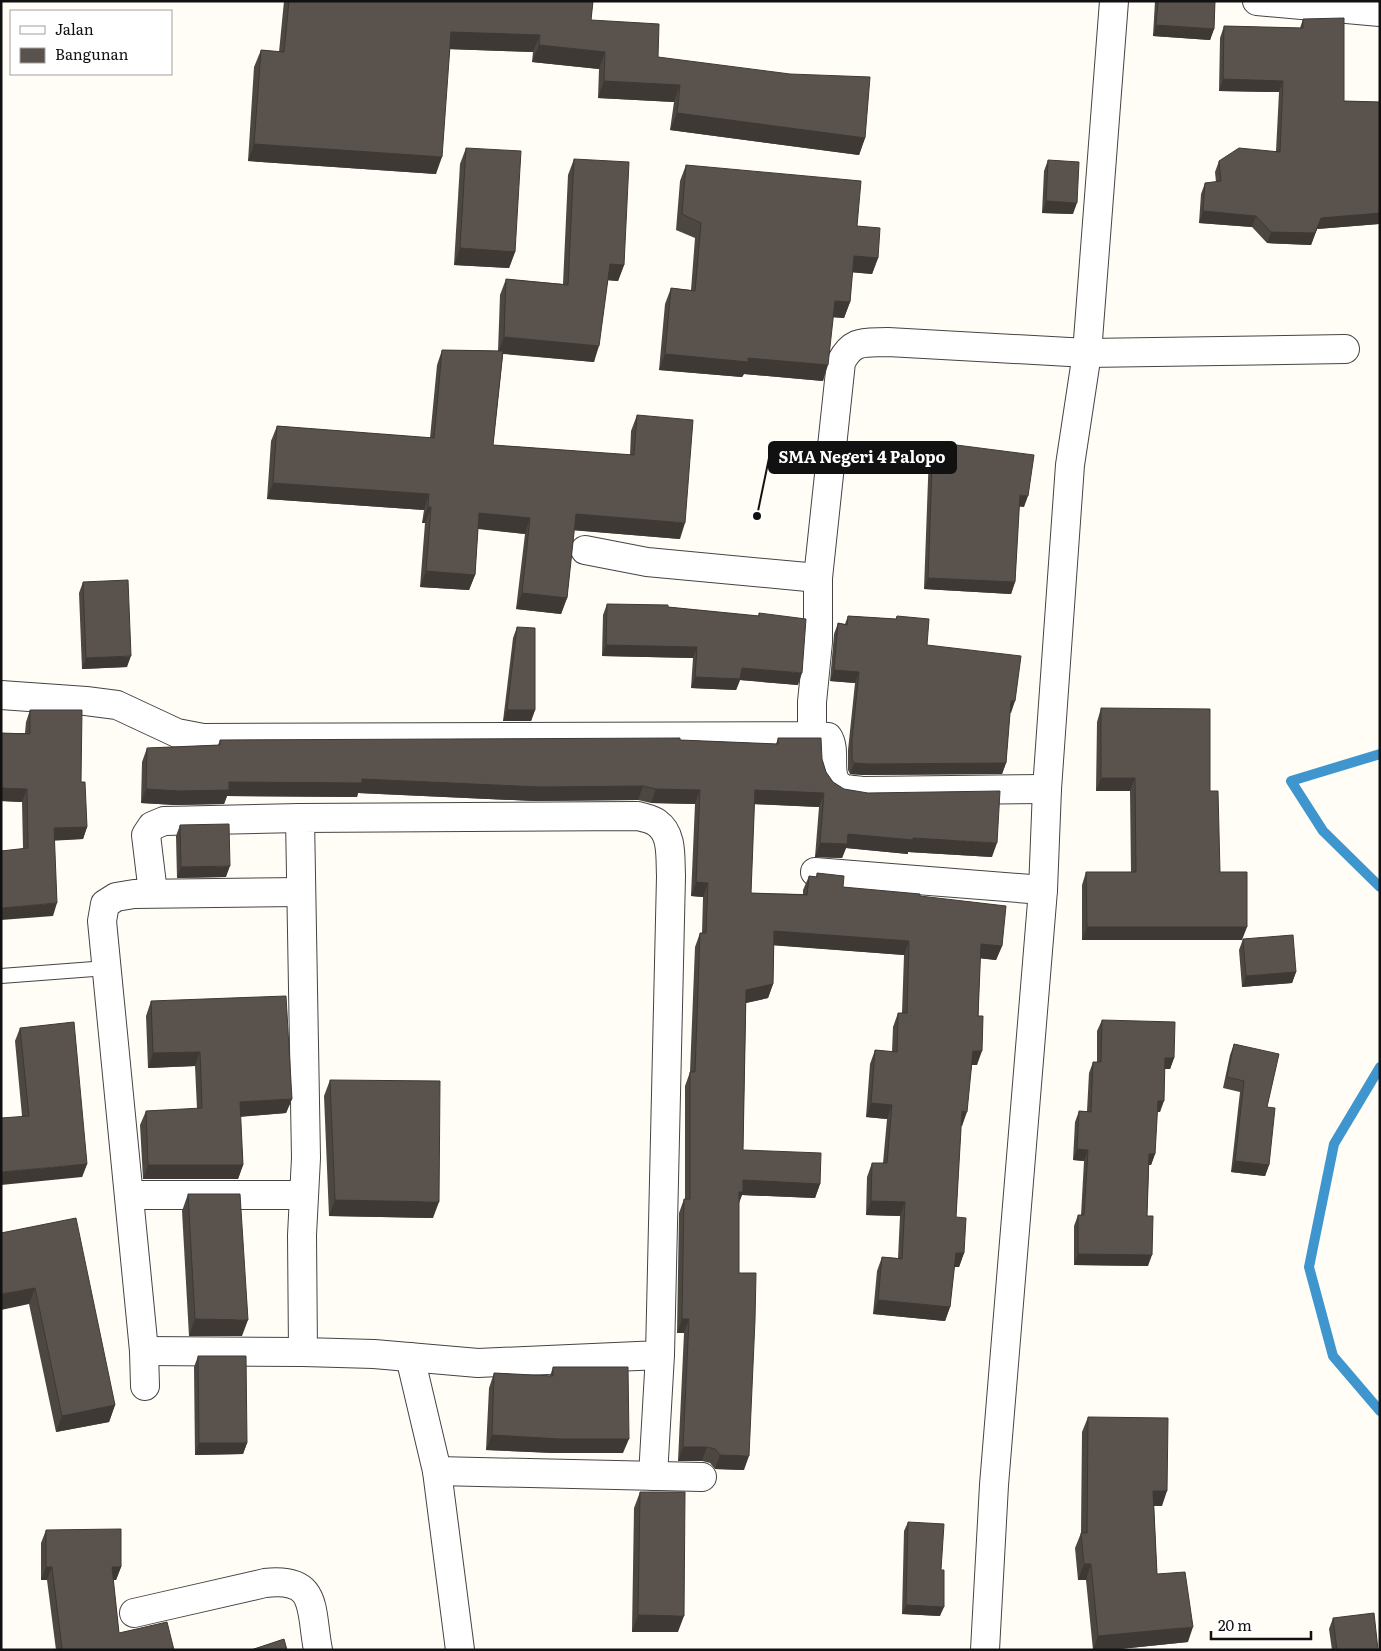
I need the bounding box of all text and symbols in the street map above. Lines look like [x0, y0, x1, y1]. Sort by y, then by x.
legend [10, 10, 172, 75]
text: Jalan [55, 17, 94, 40]
text: Bangunan [55, 42, 129, 65]
callout: SMA Negeri 4 Palopo [769, 442, 956, 473]
text: SMA Negeri 4 Palopo [778, 444, 946, 468]
scale bar [1211, 1608, 1311, 1640]
text: 20 m [1218, 1613, 1252, 1636]

